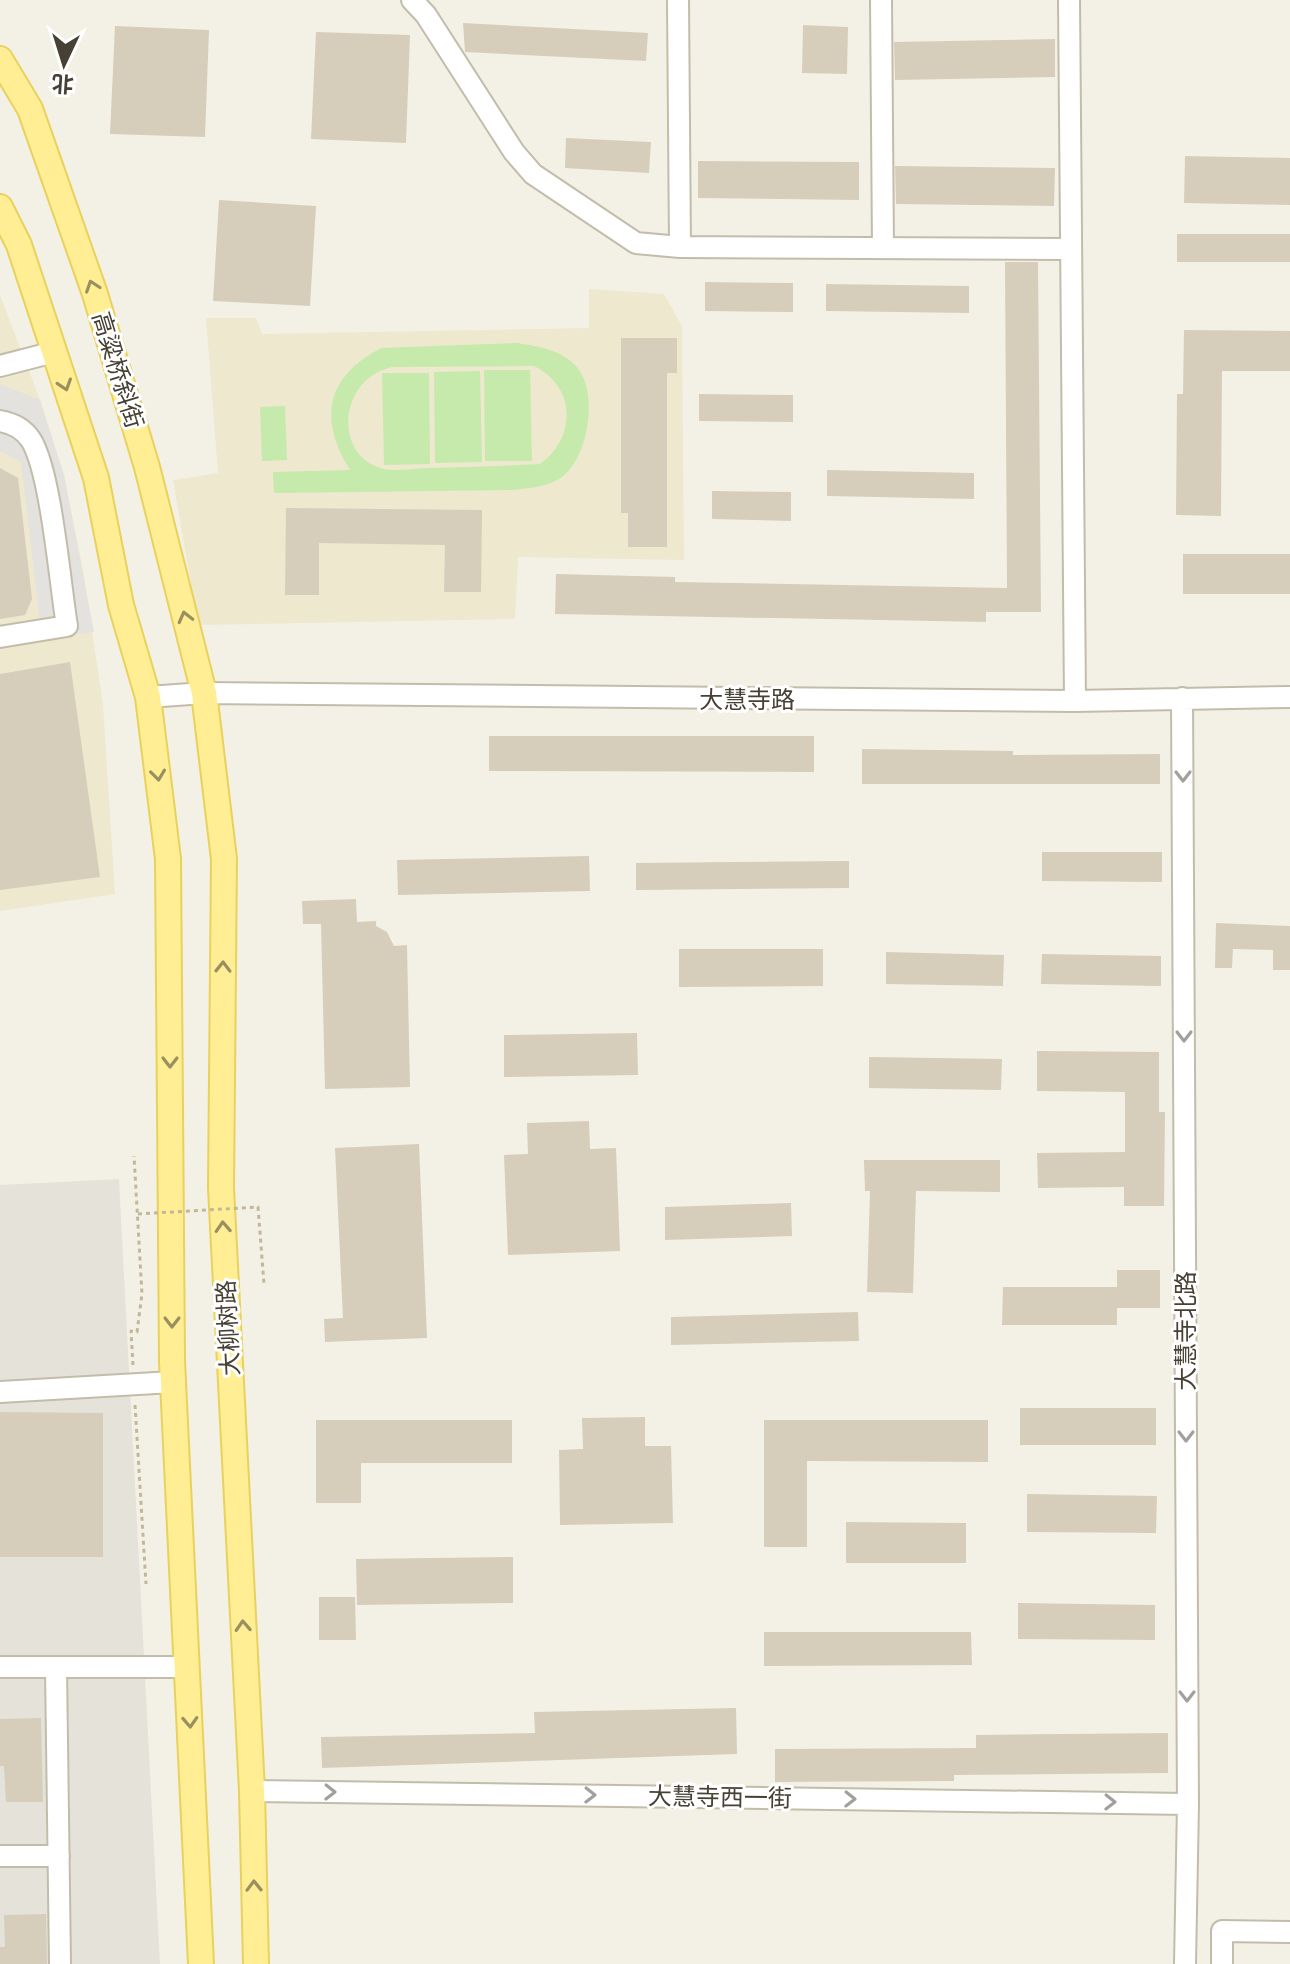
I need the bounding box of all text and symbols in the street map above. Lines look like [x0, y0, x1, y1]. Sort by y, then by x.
north arrow [24, 24, 104, 104]
text: 北 [51, 70, 74, 98]
one-way arrow [85, 280, 101, 294]
street label: 高粱桥斜街 [87, 308, 149, 432]
one-way arrow [55, 378, 71, 392]
one-way arrow [177, 611, 194, 624]
street label: 大慧寺路 [699, 685, 795, 714]
one-way arrow [149, 769, 166, 782]
one-way arrow [1174, 770, 1192, 783]
one-way arrow [214, 960, 232, 973]
one-way arrow [1175, 1030, 1193, 1043]
one-way arrow [161, 1056, 179, 1069]
one-way arrow [215, 1220, 232, 1233]
street label: 大慧寺北路 [1171, 1271, 1200, 1391]
street label: 大柳树路 [211, 1279, 245, 1377]
one-way arrow [163, 1316, 181, 1329]
one-way arrow [1177, 1430, 1195, 1443]
one-way arrow [235, 1619, 252, 1632]
one-way arrow [1178, 1690, 1196, 1703]
one-way arrow [181, 1716, 198, 1729]
street label: 大慧寺西一街 [648, 1781, 792, 1813]
one-way arrow [324, 1783, 337, 1801]
one-way arrow [584, 1787, 597, 1804]
one-way arrow [844, 1790, 857, 1808]
one-way arrow [1104, 1794, 1117, 1811]
one-way arrow [245, 1879, 263, 1892]

